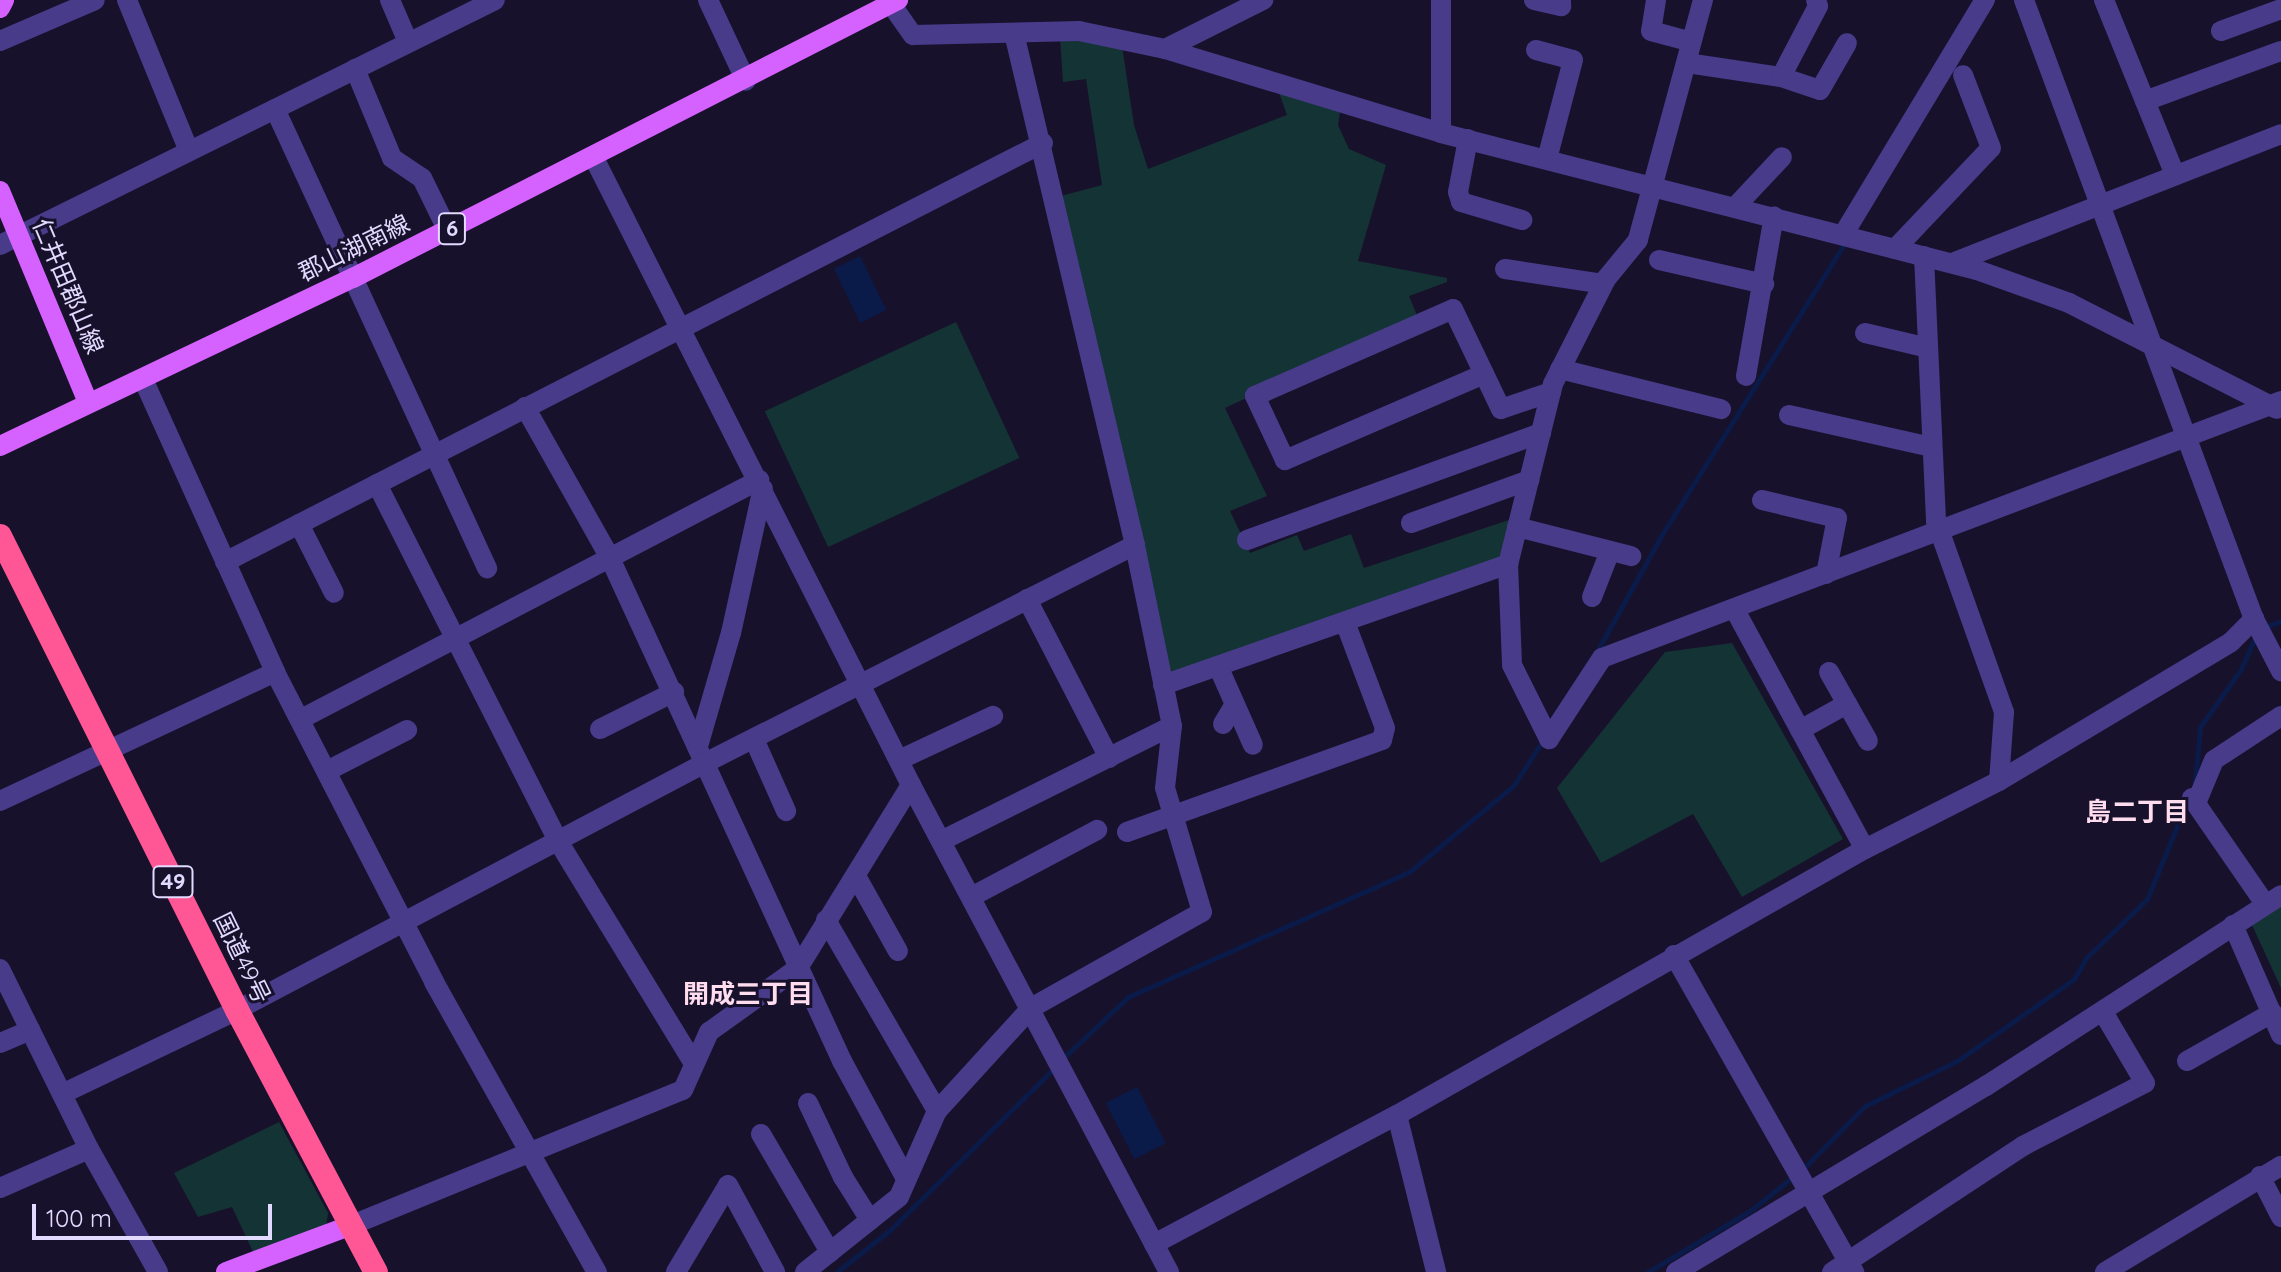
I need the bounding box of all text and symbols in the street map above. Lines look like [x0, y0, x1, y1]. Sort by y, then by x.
street label: 郡山湖南線 [294, 209, 414, 287]
road number: 6 [436, 211, 468, 247]
street label: 仁井田郡山線 [27, 214, 109, 358]
district label: 島二丁目 [2085, 796, 2189, 828]
road number: 49 [151, 864, 195, 900]
street label: 国道49号 [208, 908, 276, 1008]
district label: 開成三丁目 [683, 978, 813, 1010]
scale bar [36, 1188, 276, 1238]
text: 100 m [46, 1203, 112, 1233]

